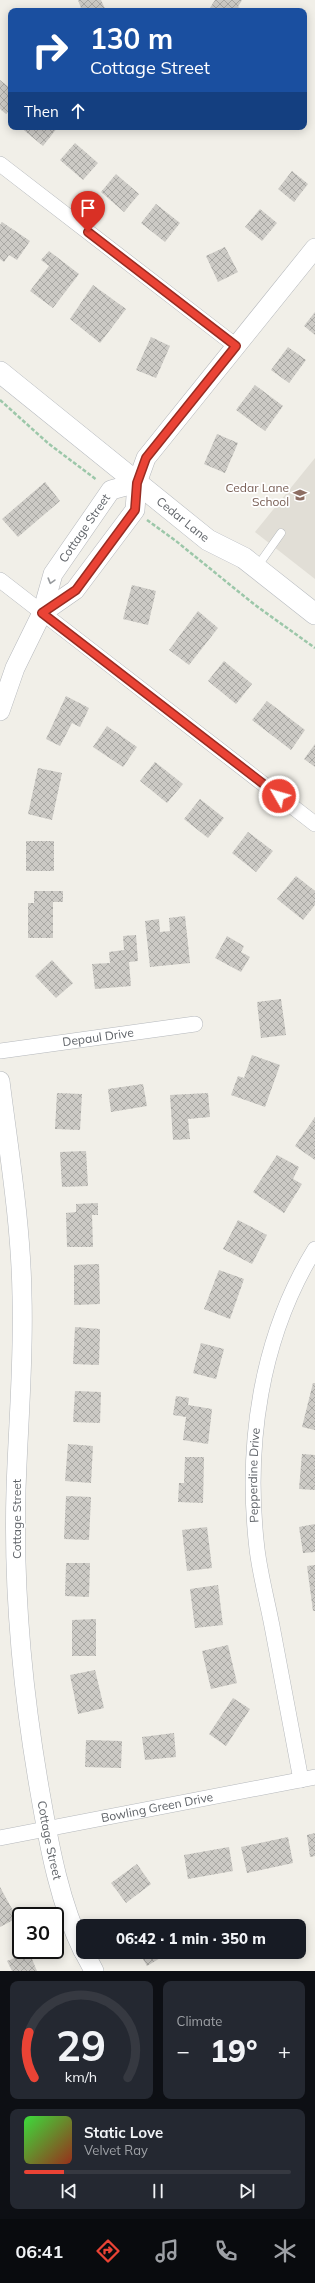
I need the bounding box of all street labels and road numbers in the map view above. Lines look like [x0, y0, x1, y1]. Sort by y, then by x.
street label: Cottage Street [55, 491, 113, 565]
street label: Cedar Lane [154, 493, 213, 545]
street label: Depaul Drive [61, 1025, 135, 1049]
street label: Pepperdine Drive [245, 1427, 263, 1523]
street label: Cottage Street [9, 1479, 24, 1559]
street label: Bowling Green Drive [100, 1789, 214, 1825]
street label: Cottage Street [35, 1800, 65, 1881]

